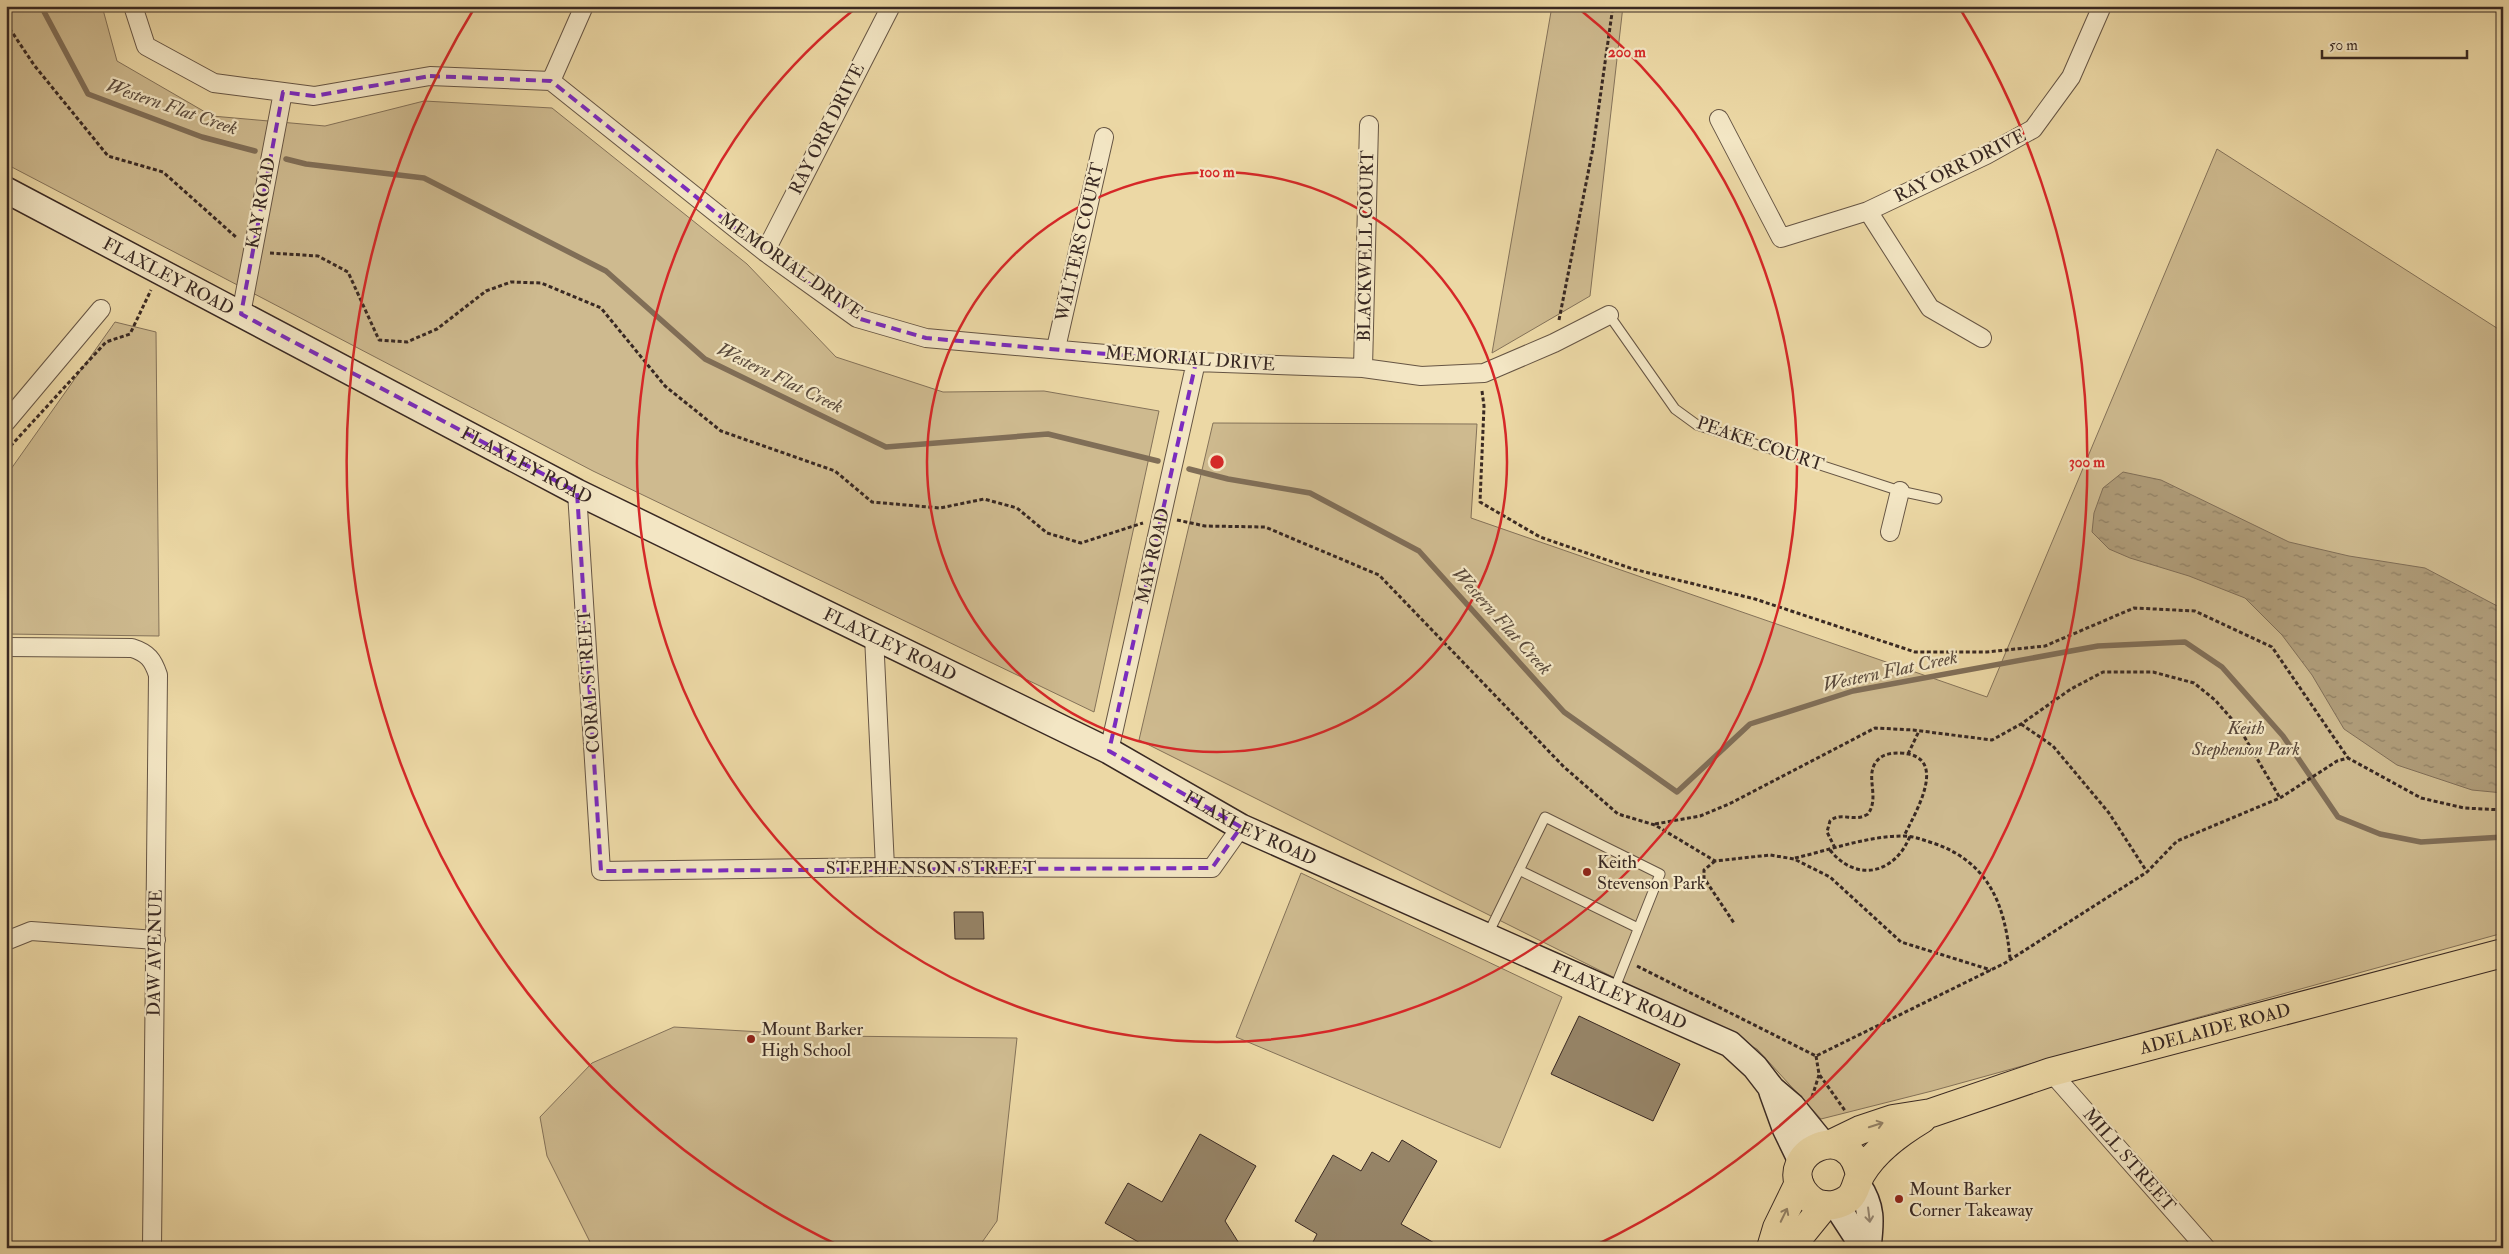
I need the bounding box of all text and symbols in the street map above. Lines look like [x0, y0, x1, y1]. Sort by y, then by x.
scale bar [2322, 28, 2466, 60]
text: 50 m [2329, 36, 2358, 55]
text: 200 m [1608, 43, 1646, 62]
street label: RAY ORR DRIVE [784, 60, 870, 198]
water label: Western Flat Creek [103, 73, 241, 141]
street label: RAY ORR DRIVE [1890, 124, 2030, 208]
street label: BLACKWELL COURT [1353, 149, 1379, 342]
street label: KAY ROAD [241, 155, 281, 251]
street label: WALTERS COURT [1050, 160, 1110, 325]
text: 100 m [1199, 163, 1235, 182]
street label: MEMORIAL DRIVE [714, 208, 868, 324]
street label: FLAXLEY ROAD [99, 232, 238, 320]
water label: Western Flat Creek [713, 337, 847, 419]
street label: MEMORIAL DRIVE [1104, 342, 1276, 376]
street label: PEAKE COURT [1693, 411, 1827, 477]
street label: FLAXLEY ROAD [457, 421, 596, 509]
centre of rings [1208, 453, 1226, 471]
text: 300 m [2069, 453, 2105, 472]
street label: MAY ROAD [1131, 506, 1175, 606]
water label: Western Flat Creek [1447, 562, 1557, 680]
street label: FLAXLEY ROAD [820, 602, 960, 687]
street label: CORAL STREET [572, 608, 606, 754]
water label: Western Flat Creek [1820, 645, 1960, 697]
park label: Keith Stephenson Park [2191, 717, 2300, 761]
street label: FLAXLEY ROAD [1180, 785, 1320, 871]
place label: Keith Stevenson Park [1597, 851, 1706, 895]
street label: STEPHENSON STREET [826, 857, 1037, 880]
marker: Keith Stevenson Park [1581, 866, 1593, 878]
street label: DAW AVENUE [142, 889, 168, 1017]
street label: FLAXLEY ROAD [1548, 955, 1691, 1035]
street label: ADELAIDE ROAD [2136, 998, 2293, 1060]
place label: Mount Barker High School [761, 1018, 864, 1062]
marker: Mount Barker High School [745, 1033, 757, 1045]
street label: MILL STREET [2078, 1103, 2181, 1217]
one-way arrow [1868, 1119, 1884, 1129]
place label: Mount Barker Corner Takeaway [1909, 1178, 2034, 1222]
marker: Mount Barker Corner Takeaway [1893, 1193, 1905, 1205]
one-way arrow [1864, 1207, 1874, 1223]
one-way arrow [1779, 1208, 1789, 1223]

